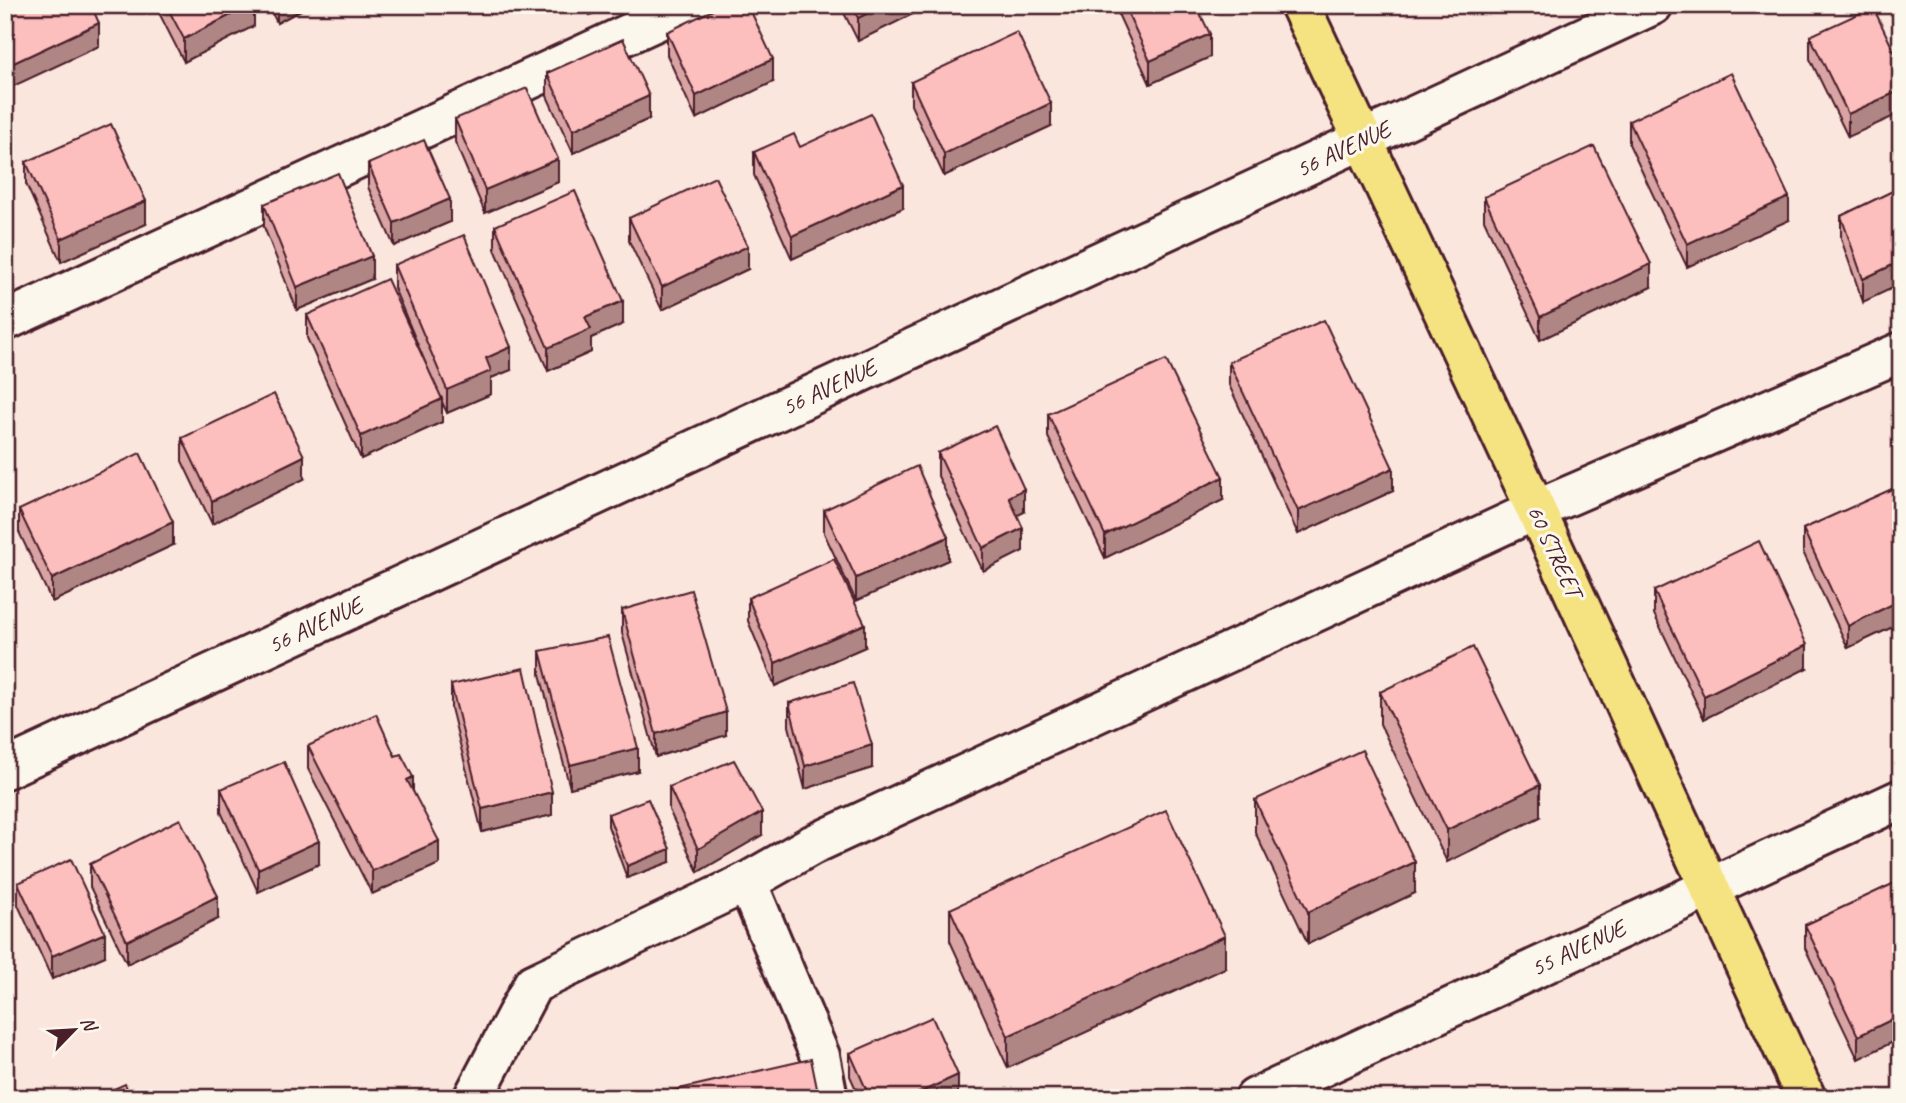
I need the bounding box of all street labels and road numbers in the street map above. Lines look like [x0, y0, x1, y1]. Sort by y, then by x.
street label: 56 AVENUE [1291, 113, 1398, 184]
street label: 56 AVENUE [777, 351, 884, 422]
street label: 60 STREET [1521, 500, 1591, 606]
street label: 56 AVENUE [263, 589, 370, 660]
street label: 55 AVENUE [1526, 912, 1633, 983]

